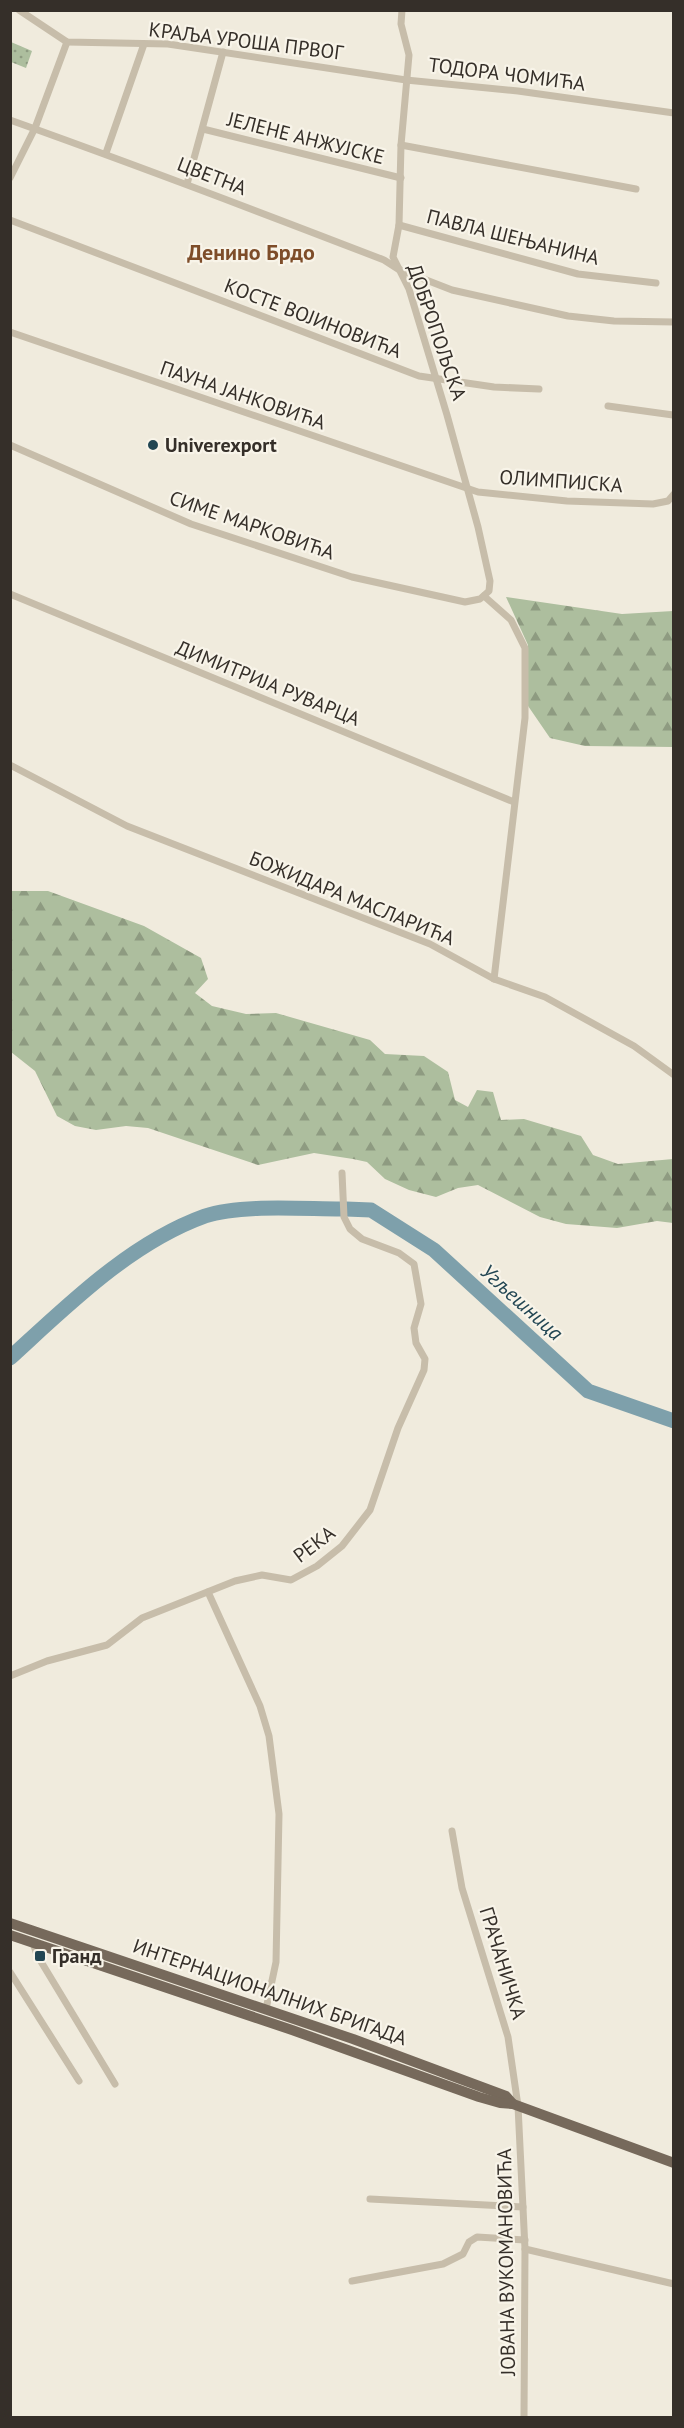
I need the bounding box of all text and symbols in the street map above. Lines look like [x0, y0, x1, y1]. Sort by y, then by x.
street label: КРАЉА УРОША ПРВОГ [147, 16, 346, 66]
street label: ТОДОРА ЧОМИЋА [427, 51, 587, 97]
street label: ЈЕЛЕНЕ АНЖУЈСКЕ [224, 106, 387, 170]
street label: ЦВЕТНА [174, 151, 251, 201]
street label: ПАВЛА ШЕЊАНИНА [424, 203, 602, 271]
district label: Денино Брдо [187, 238, 315, 266]
street label: ДОБРОПОЉСКА [402, 260, 473, 404]
street label: КОСТЕ ВОЈИНОВИЋА [221, 272, 406, 364]
street label: ПАУНА ЈАНКОВИЋА [157, 355, 329, 436]
place label: Univerexport [165, 432, 277, 458]
marker: Univerexport [146, 438, 160, 452]
street label: ОЛИМПИЈСКА [499, 464, 624, 498]
street label: СИМЕ МАРКОВИЋА [166, 485, 338, 566]
street label: ДИМИТРИЈА РУВАРЦА [172, 634, 364, 732]
street label: БОЖИДАРА МАСЛАРИЋА [245, 845, 459, 951]
water label: Угљешница [475, 1258, 570, 1347]
street label: РЕКА [288, 1520, 340, 1568]
street label: ГРАЧАНИЧКА [474, 1904, 532, 2023]
street label: ИНТЕРНАЦИОНАЛНИХ БРИГАДА [130, 1933, 411, 2051]
place label: Гранд [52, 1943, 102, 1969]
marker: Гранд [33, 1949, 47, 1963]
street label: ЈОВАНА ВУКОМАНОВИЋА [491, 2148, 521, 2377]

